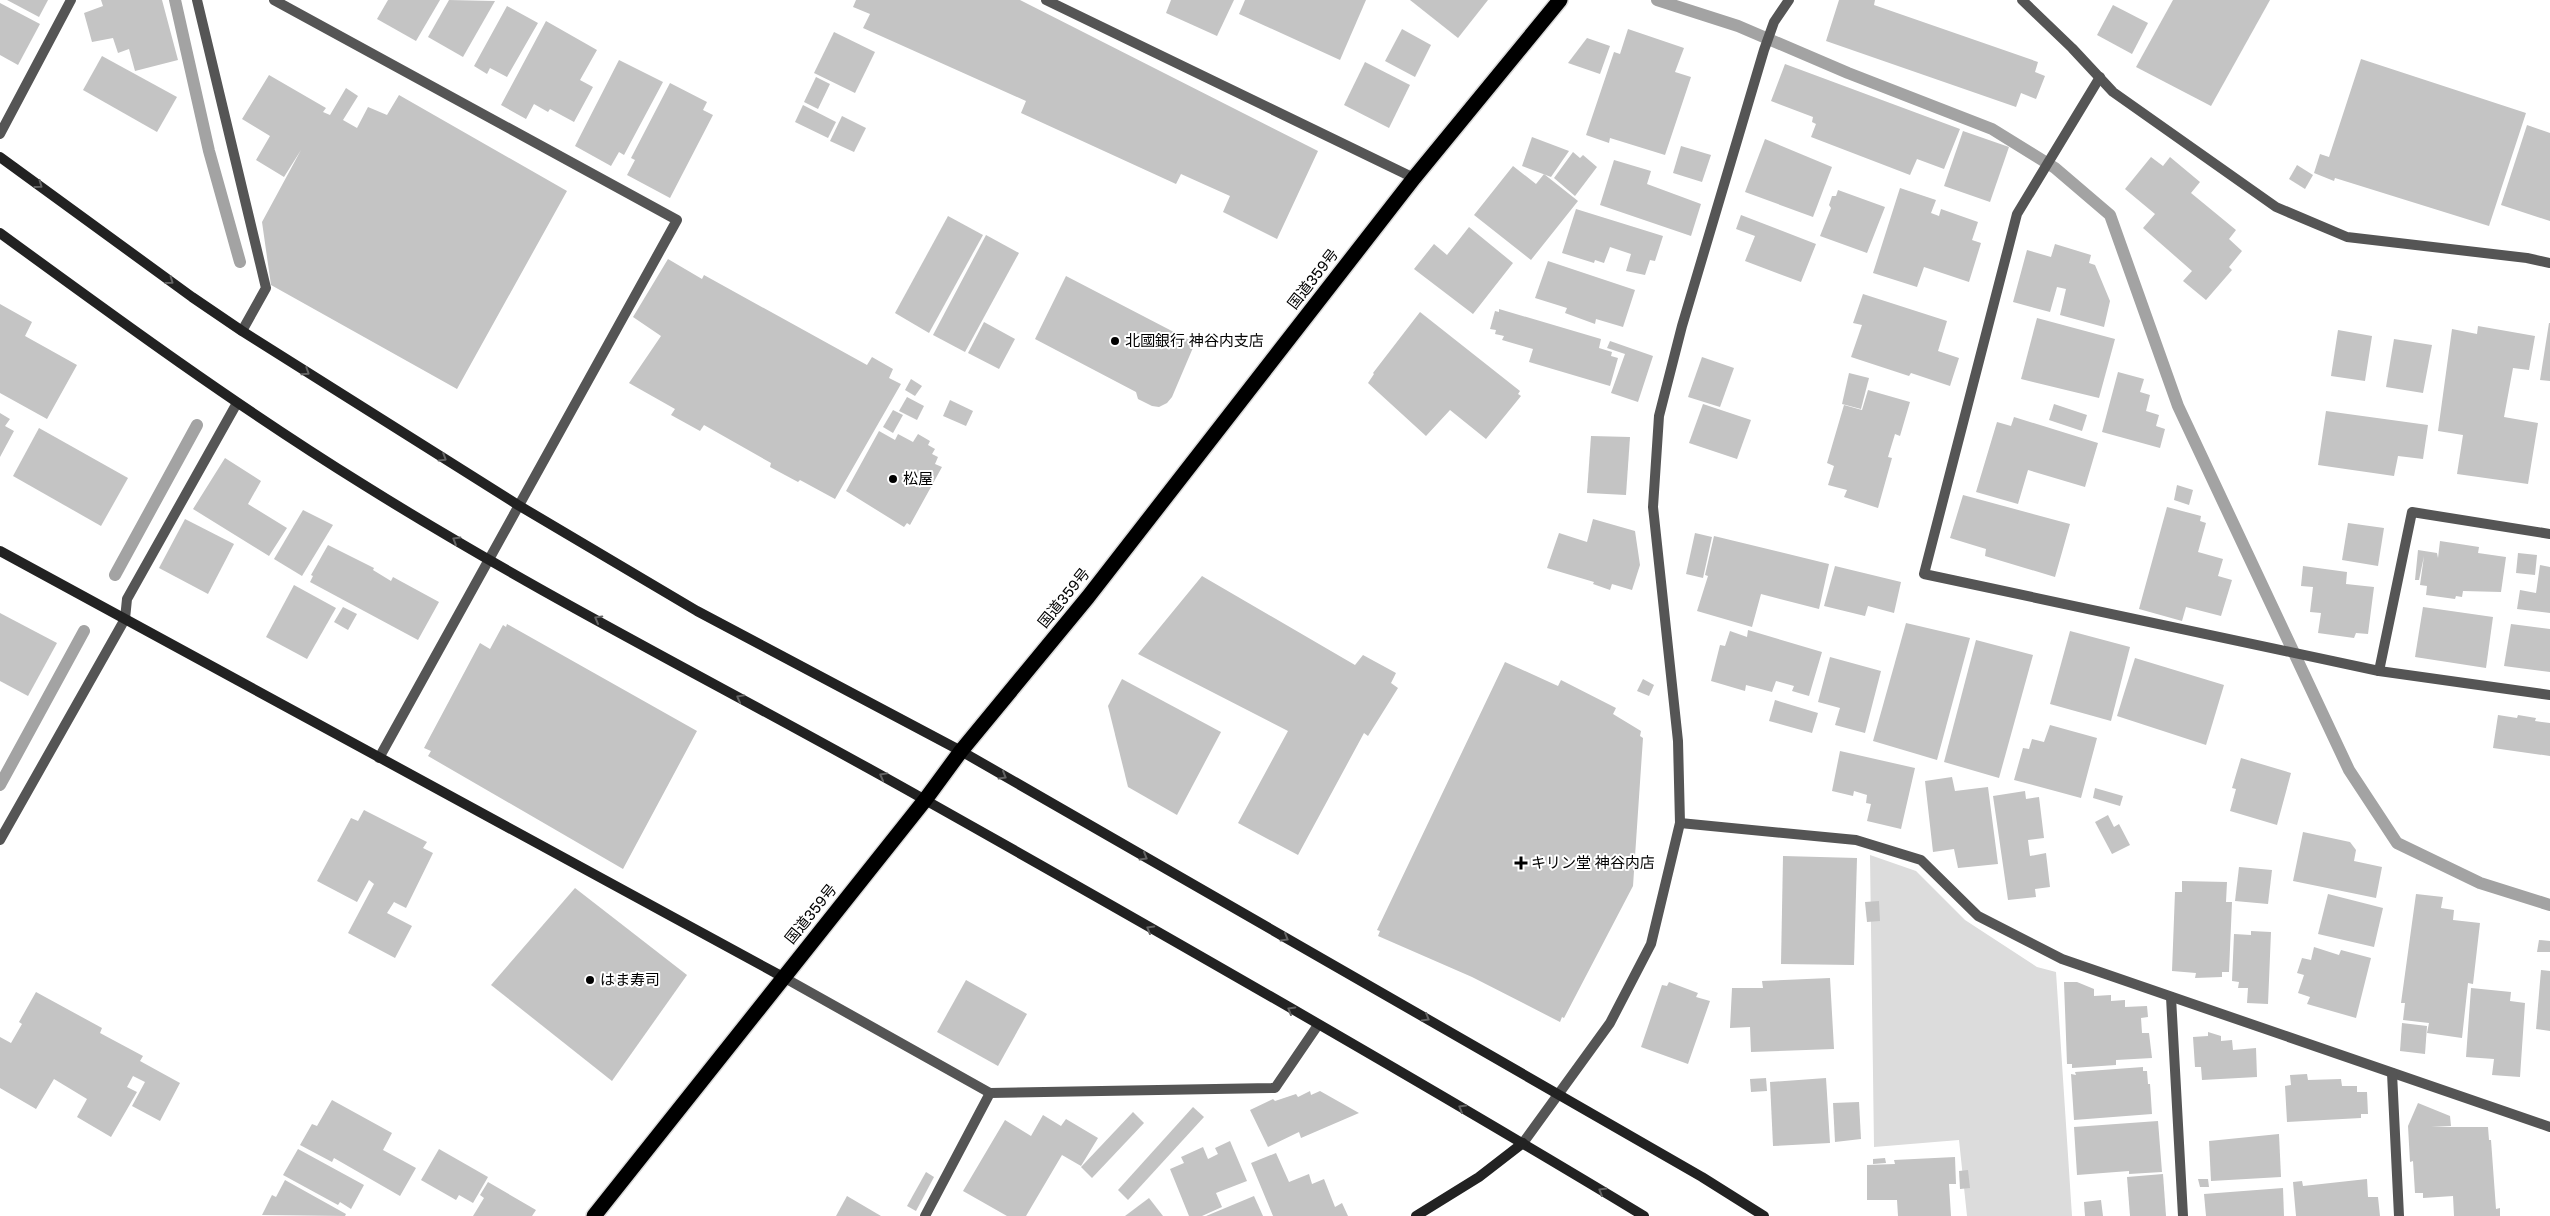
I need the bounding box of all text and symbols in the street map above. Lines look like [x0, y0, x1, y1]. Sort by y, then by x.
one-way arrow [33, 180, 42, 188]
street label: 国道359号 [1283, 245, 1341, 312]
one-way arrow [165, 275, 174, 285]
place label: 北國銀行 神谷内支店 [1125, 331, 1264, 349]
marker: 北國銀行 神谷内支店 [1109, 335, 1121, 347]
one-way arrow [300, 365, 309, 375]
one-way arrow [438, 452, 447, 462]
place label: 松屋 [903, 469, 933, 487]
marker: 松屋 [887, 473, 899, 485]
one-way arrow [453, 536, 462, 546]
street label: 国道359号 [1034, 564, 1093, 631]
one-way arrow [594, 616, 603, 626]
one-way arrow [737, 694, 746, 704]
one-way arrow [997, 769, 1006, 779]
one-way arrow [879, 772, 888, 782]
one-way arrow [1138, 850, 1147, 860]
place label: キリン堂 神谷内店 [1531, 853, 1655, 871]
marker: キリン堂 神谷内店 [1515, 857, 1527, 869]
street label: 国道359号 [781, 880, 840, 947]
one-way arrow [1146, 925, 1155, 935]
one-way arrow [1279, 931, 1288, 941]
place label: はま寿司 [600, 970, 660, 988]
marker: はま寿司 [584, 974, 596, 986]
one-way arrow [1287, 1006, 1296, 1016]
one-way arrow [1420, 1012, 1429, 1022]
one-way arrow [1459, 1104, 1468, 1114]
one-way arrow [1598, 1187, 1607, 1197]

